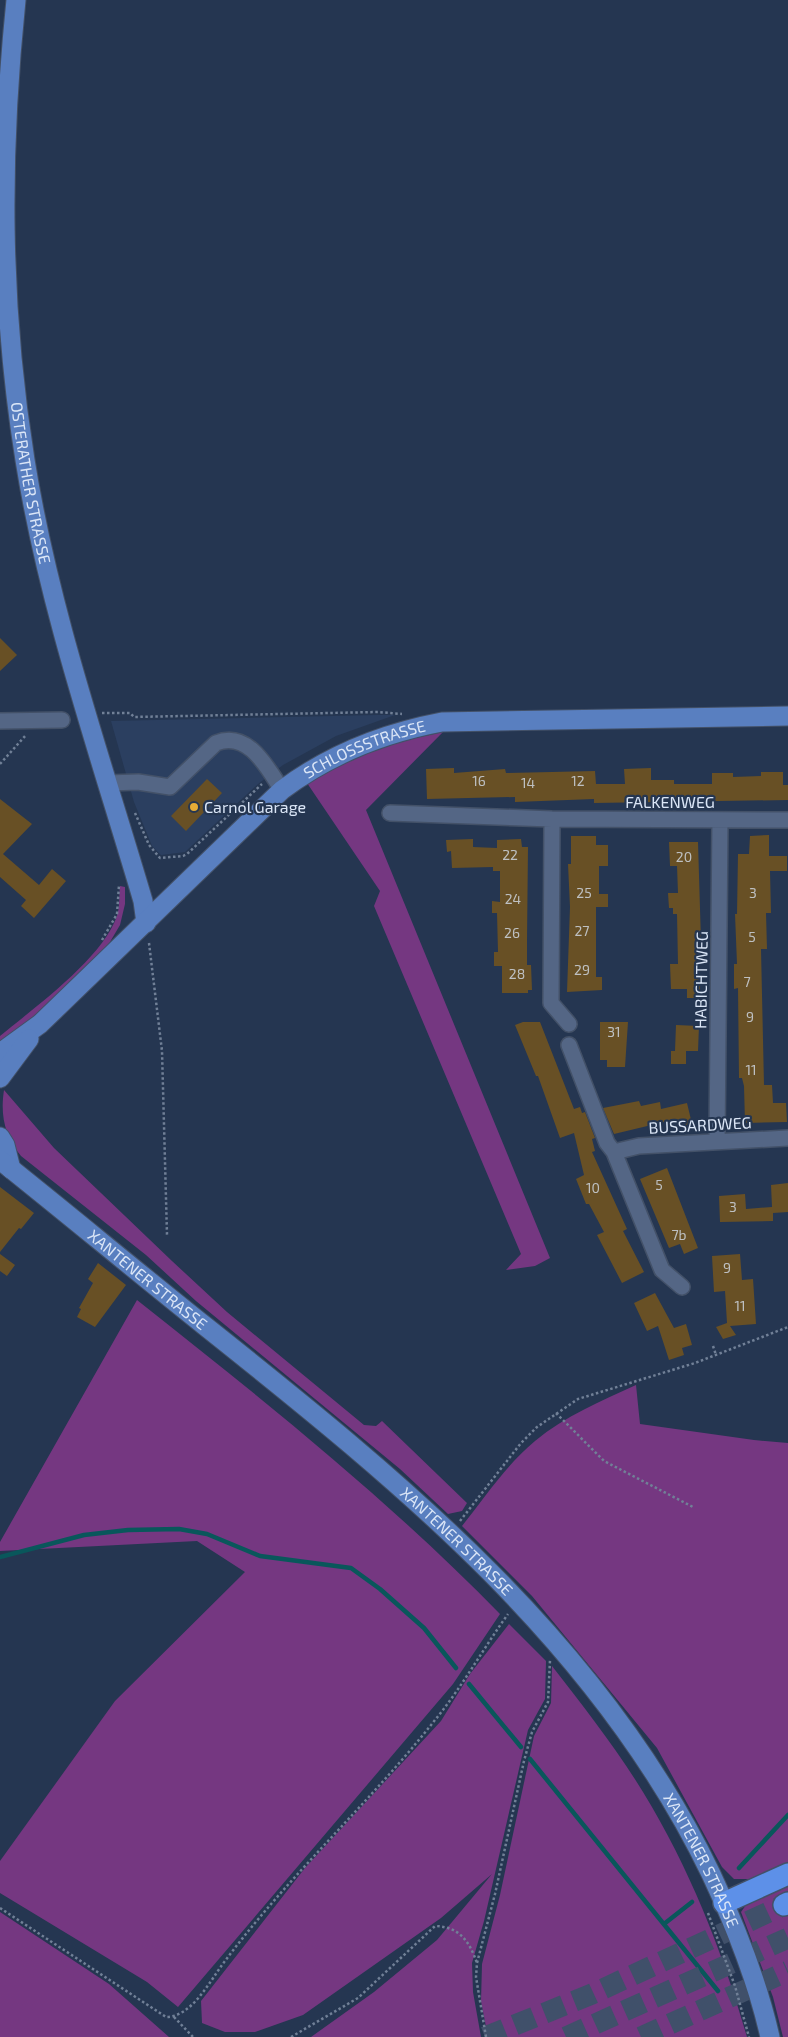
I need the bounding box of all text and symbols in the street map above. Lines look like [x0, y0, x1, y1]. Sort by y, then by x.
street label: OSTERATHER STRASSE [8, 401, 55, 566]
street label: SCHLOSSSTRASSE [300, 716, 427, 782]
house number: 16 [472, 772, 486, 789]
house number: 12 [571, 772, 585, 789]
house number: 14 [521, 774, 535, 791]
street label: FALKENWEG [625, 792, 715, 811]
place label: Carnol Garage [204, 797, 306, 816]
marker: Carnol Garage [188, 801, 200, 813]
house number: 22 [502, 846, 518, 863]
house number: 20 [676, 848, 692, 865]
house number: 25 [576, 884, 592, 901]
house number: 3 [749, 884, 757, 901]
house number: 24 [505, 890, 521, 907]
house number: 27 [574, 922, 590, 939]
house number: 26 [504, 924, 520, 941]
house number: 5 [748, 928, 756, 945]
street label: HABICHTWEG [690, 931, 711, 1029]
house number: 29 [574, 961, 590, 978]
house number: 28 [509, 965, 525, 982]
house number: 7 [743, 973, 751, 990]
house number: 9 [746, 1008, 754, 1025]
house number: 31 [607, 1023, 621, 1040]
house number: 11 [745, 1061, 757, 1078]
street label: BUSSARDWEG [648, 1112, 752, 1137]
house number: 5 [655, 1176, 663, 1193]
house number: 10 [586, 1179, 600, 1196]
house number: 3 [729, 1198, 737, 1215]
street label: XANTENER STRASSE [84, 1225, 211, 1333]
house number: 7b [671, 1226, 687, 1243]
house number: 9 [723, 1259, 731, 1276]
house number: 11 [734, 1297, 746, 1314]
street label: XANTENER STRASSE [397, 1483, 517, 1599]
street label: XANTENER STRASSE [660, 1789, 744, 1930]

